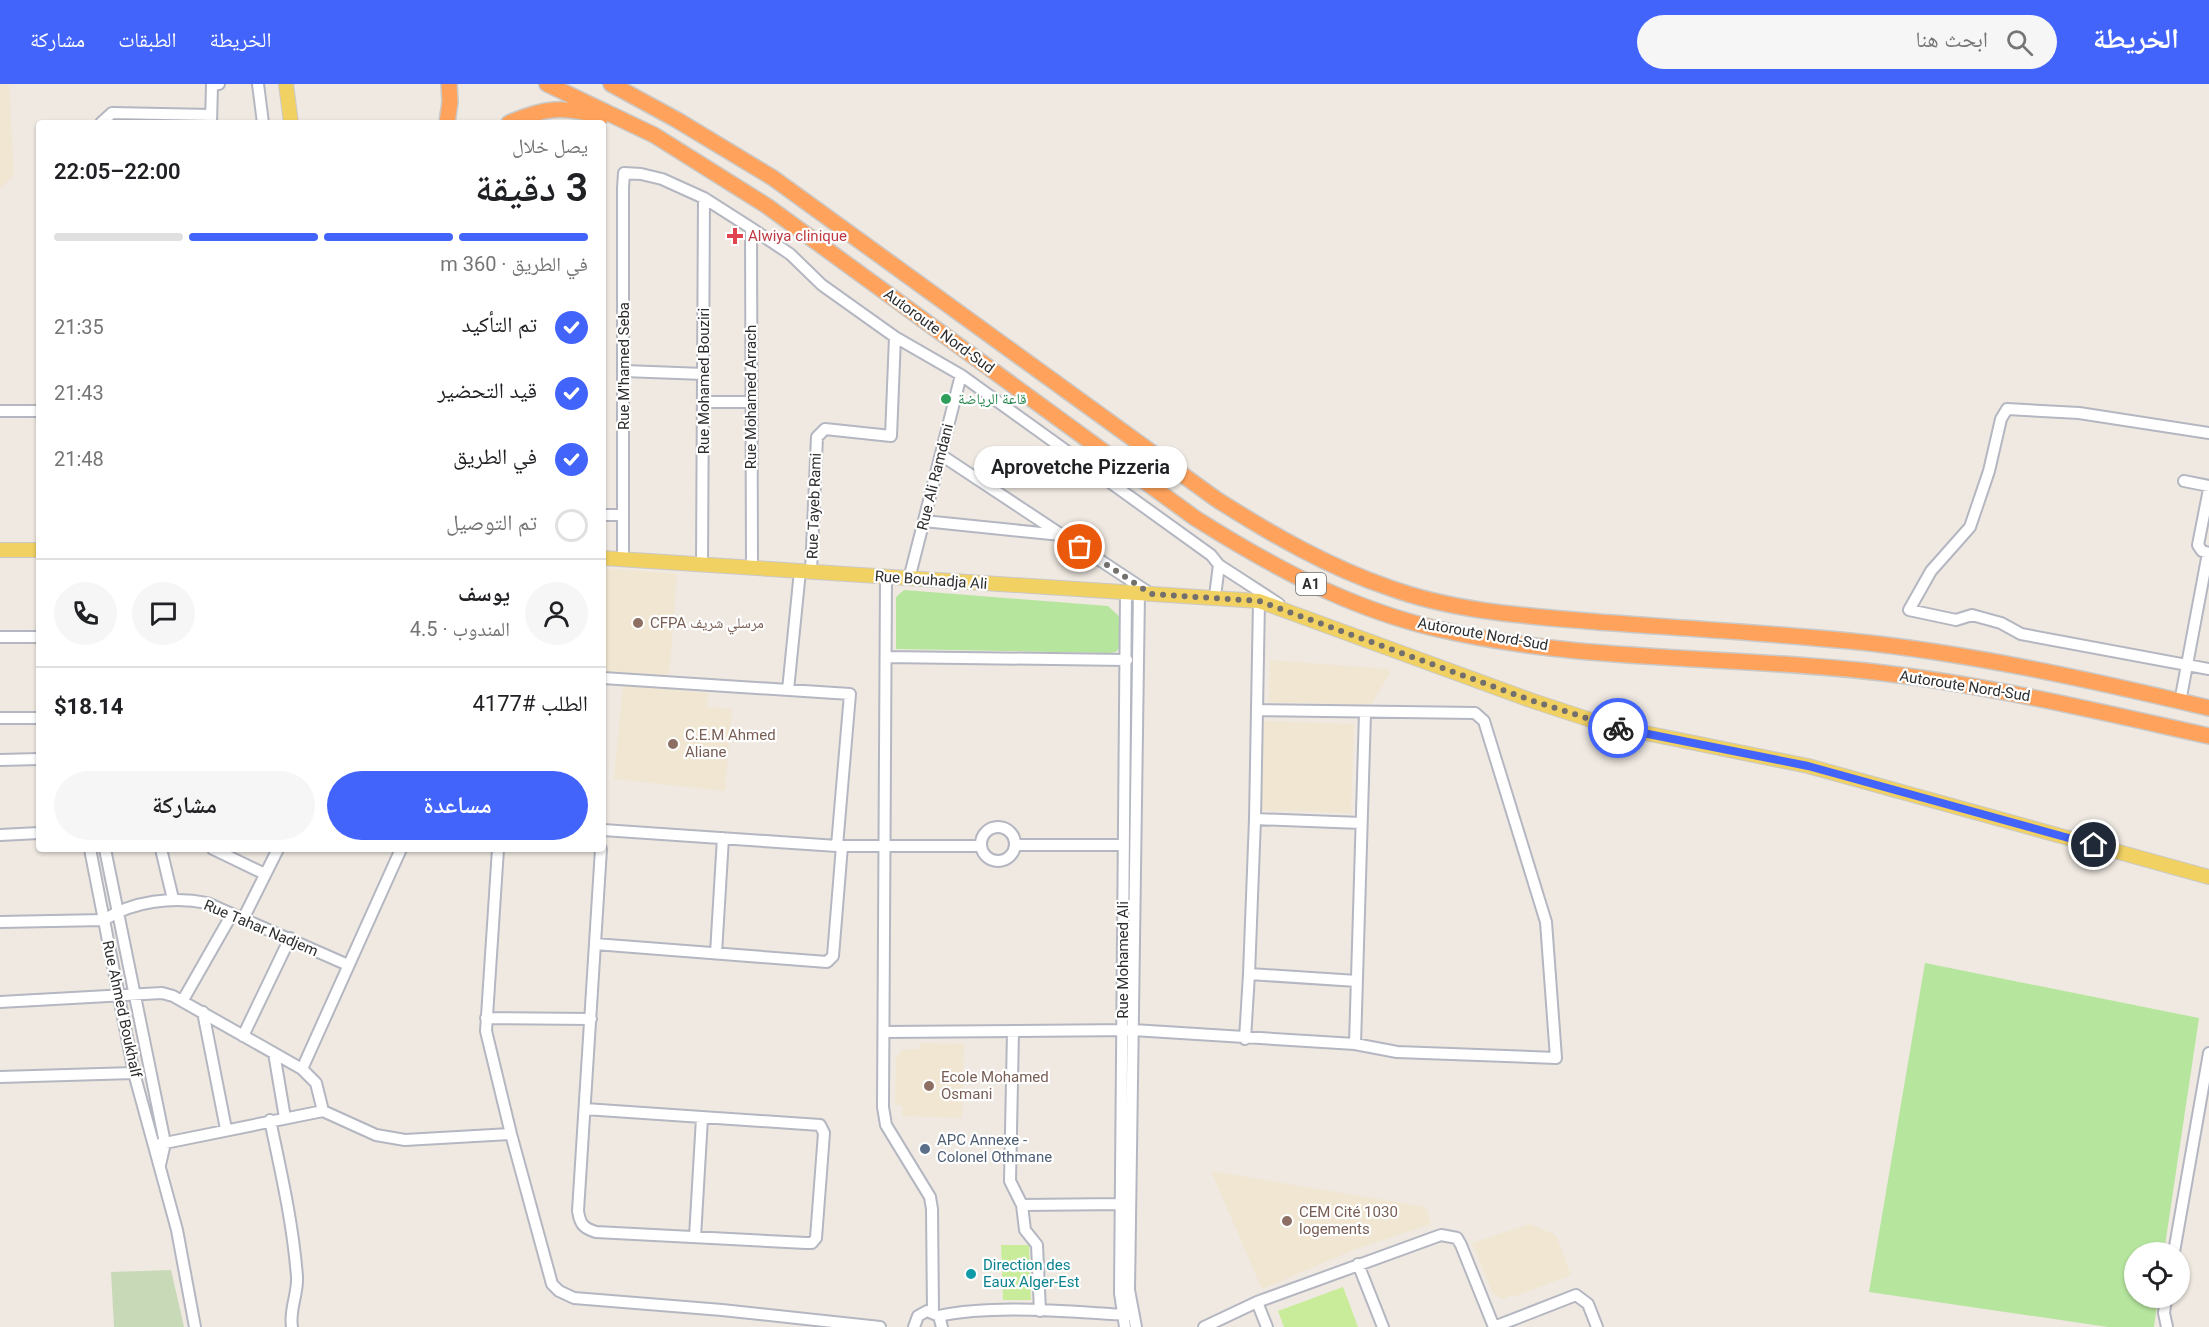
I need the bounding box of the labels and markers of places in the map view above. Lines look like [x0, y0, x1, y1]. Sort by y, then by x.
marker: Alwiya clinique [726, 227, 744, 245]
place label: Alwiya clinique [748, 227, 847, 245]
place label: قاعة الرياضة [958, 390, 1027, 408]
marker: قاعة الرياضة [939, 392, 953, 406]
callout: Aprovetche Pizzeria [974, 445, 1186, 487]
pin [1054, 521, 1105, 572]
place label: CFPA مرسلي شريف [650, 614, 764, 635]
marker: CFPA مرسلي شريف [631, 616, 645, 630]
place label: C.E.M Ahmed Aliane [685, 726, 776, 761]
marker: C.E.M Ahmed Aliane [666, 737, 680, 751]
pin [2068, 819, 2119, 870]
place label: Ecole Mohamed Osmani [941, 1068, 1049, 1103]
marker: Ecole Mohamed Osmani [922, 1079, 936, 1093]
place label: APC Annexe - Colonel Othmane [937, 1131, 1052, 1166]
marker: APC Annexe - Colonel Othmane [918, 1142, 932, 1156]
place label: CEM Cité 1030 logements [1299, 1203, 1398, 1238]
marker: CEM Cité 1030 logements [1280, 1214, 1294, 1228]
place label: Direction des Eaux Alger-Est [983, 1256, 1079, 1291]
marker: Direction des Eaux Alger-Est [964, 1267, 978, 1281]

